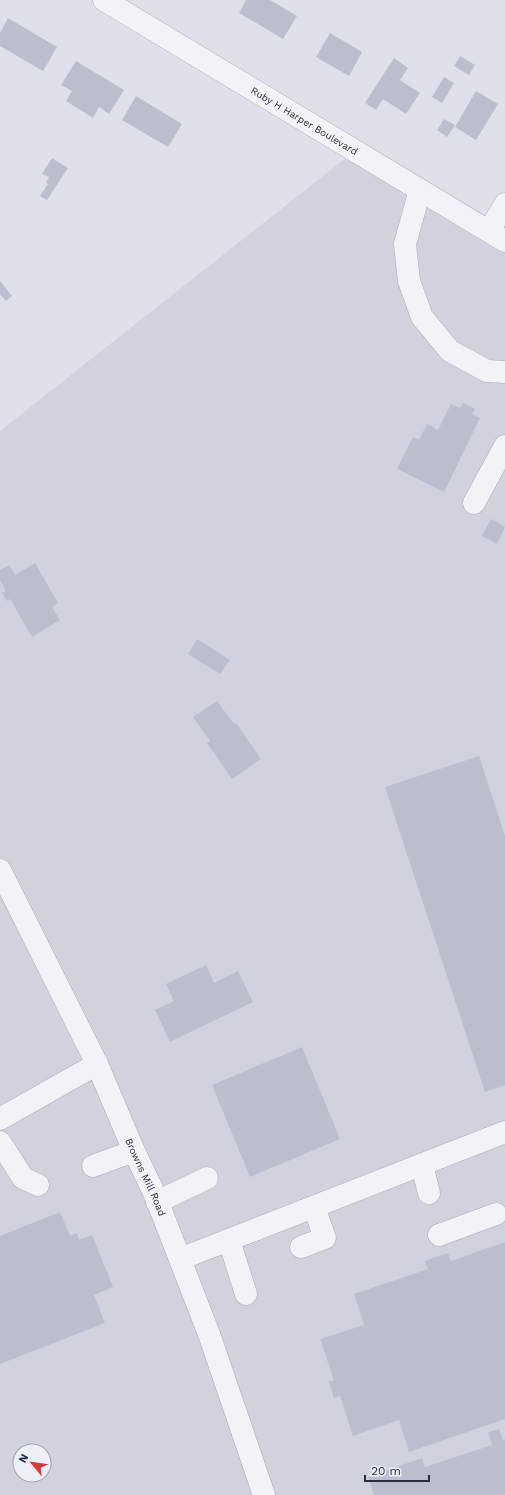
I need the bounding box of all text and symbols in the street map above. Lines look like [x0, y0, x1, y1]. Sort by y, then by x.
street label: Ruby H Harper Boulevard [249, 84, 360, 157]
street label: Browns Mill Road [124, 1136, 168, 1218]
north arrow [12, 1443, 52, 1483]
text: N [16, 1452, 31, 1465]
scale bar [365, 1457, 429, 1483]
text: 20 m [371, 1464, 401, 1478]

